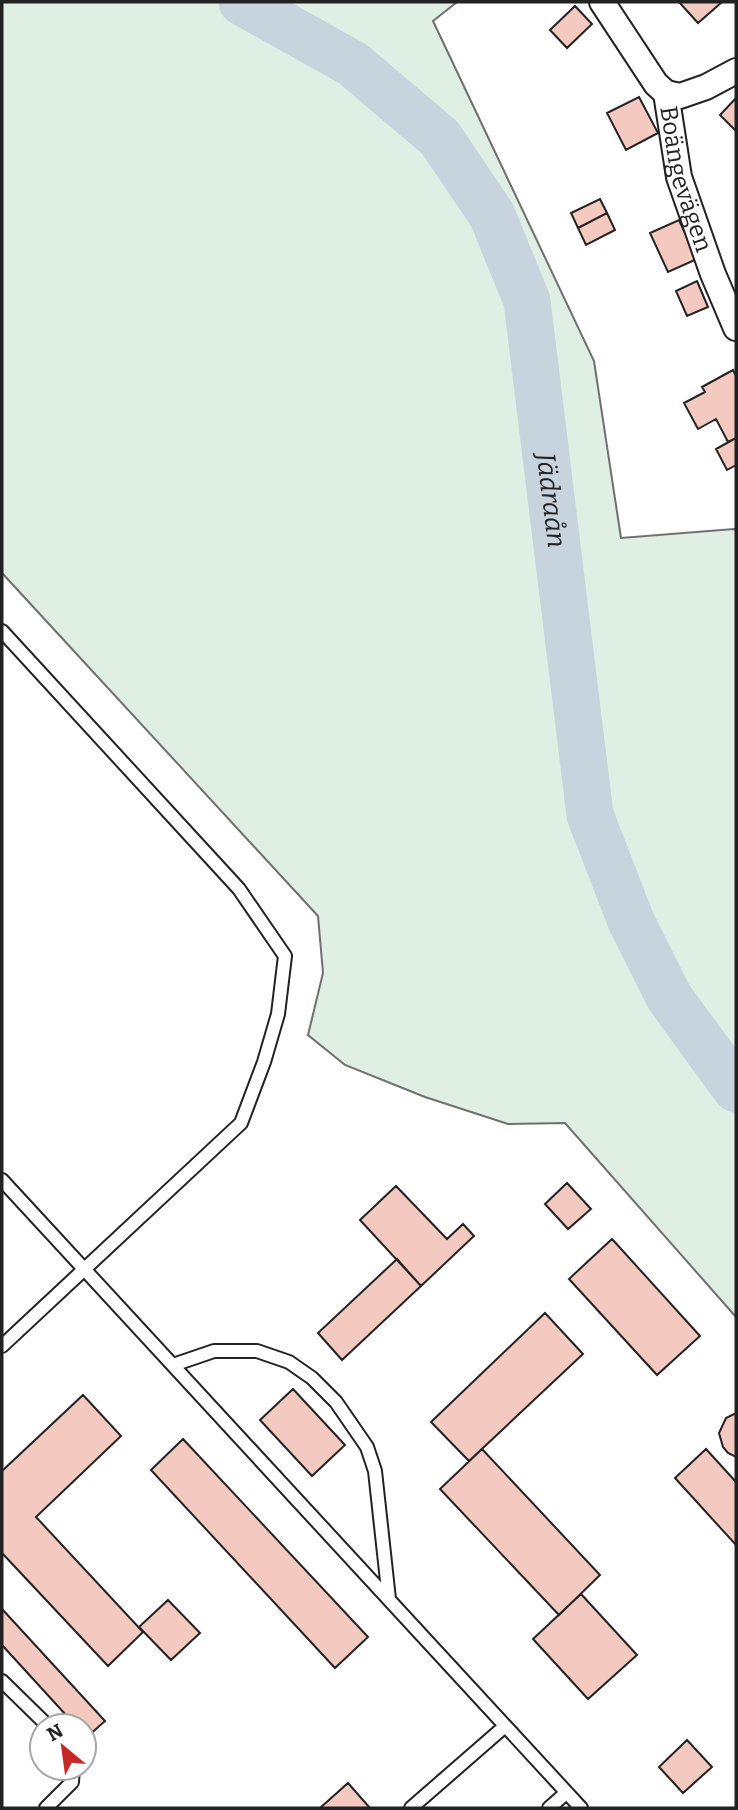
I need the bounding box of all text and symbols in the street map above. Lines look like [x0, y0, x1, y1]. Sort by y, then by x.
street label: Boängevägen [654, 104, 718, 256]
water label: Jädraån [530, 449, 572, 550]
north arrow [28, 1712, 98, 1782]
text: N [43, 1719, 67, 1746]

